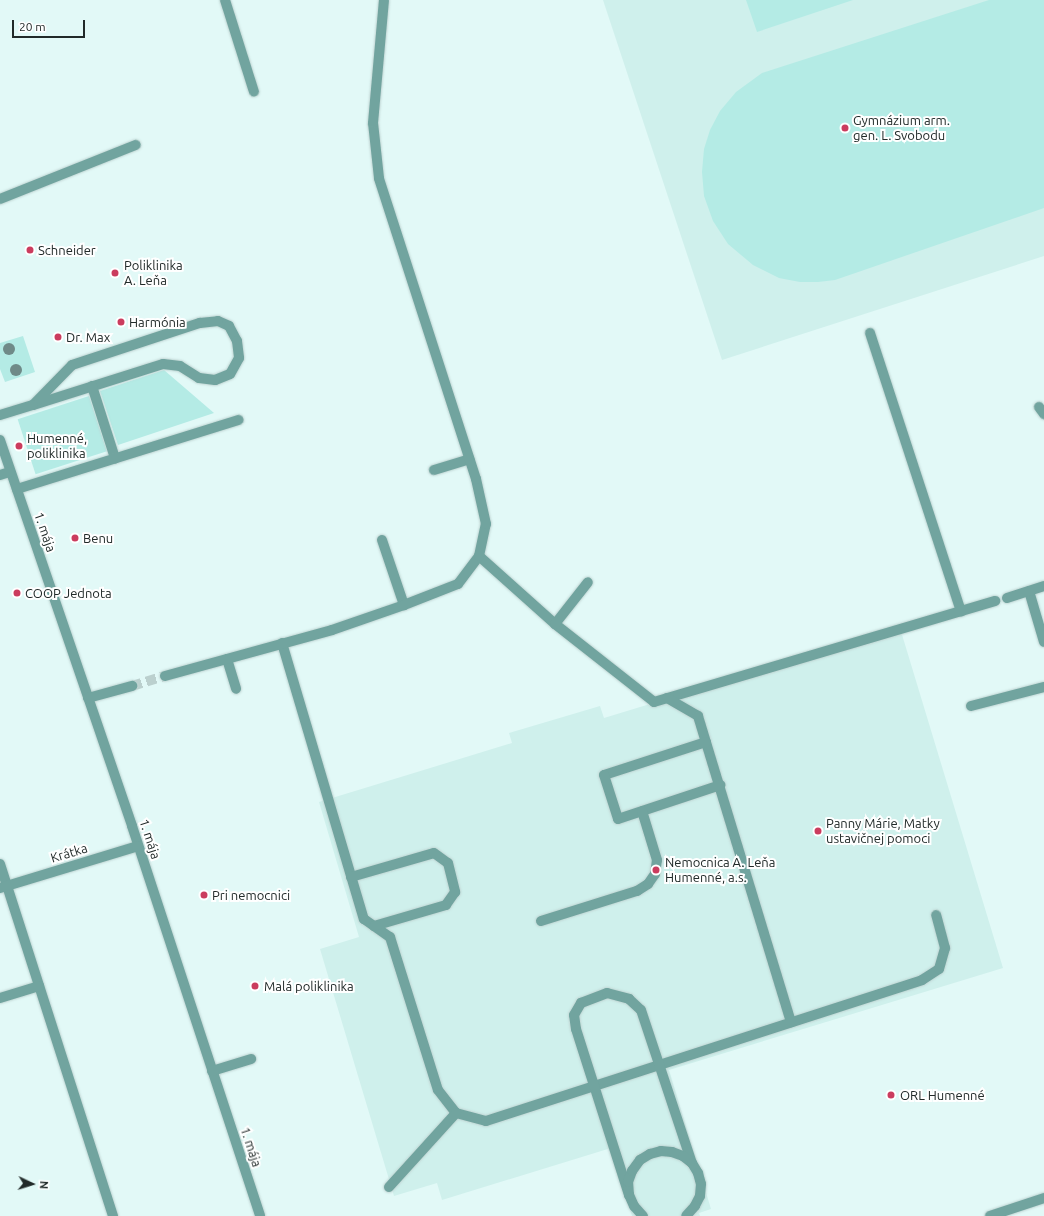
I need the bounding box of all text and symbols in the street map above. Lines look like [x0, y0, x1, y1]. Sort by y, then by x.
scale bar [14, 12, 87, 38]
text: 20 m [19, 20, 46, 33]
place label: Gymnázium arm. gen. L. Svobodu [853, 113, 950, 144]
marker: Gymnázium arm. gen. L. Svobodu [840, 123, 850, 133]
place label: Schneider [38, 242, 96, 258]
marker: Schneider [25, 245, 35, 255]
place label: Poliklinika A. Leňa [124, 258, 183, 289]
marker: Poliklinika A. Leňa [109, 267, 121, 279]
place label: Harmónia [129, 314, 186, 330]
marker: Harmónia [116, 317, 126, 327]
place label: Dr. Max [66, 329, 110, 345]
marker: Dr. Max [53, 332, 63, 342]
place label: Humenné, poliklinika [27, 431, 87, 462]
marker: Humenné, poliklinika [14, 441, 24, 451]
street label: 1. mája [31, 510, 59, 554]
place label: Benu [83, 530, 113, 546]
marker: Benu [70, 533, 80, 543]
place label: COOP Jednota [25, 585, 112, 601]
marker: COOP Jednota [12, 588, 22, 598]
place label: Panny Márie, Matky ustavičnej pomoci [826, 816, 940, 847]
street label: 1. mája [136, 817, 164, 861]
marker: Panny Márie, Matky ustavičnej pomoci [813, 826, 823, 836]
street label: Krátka [49, 840, 89, 866]
place label: Nemocnica A. Leňa Humenné, a.s. [665, 855, 775, 886]
marker: Nemocnica A. Leňa Humenné, a.s. [650, 864, 662, 876]
place label: Pri nemocnici [212, 887, 290, 903]
marker: Pri nemocnici [199, 890, 209, 900]
place label: Malá poliklinika [264, 978, 354, 994]
marker: Malá poliklinika [249, 980, 261, 992]
place label: ORL Humenné [900, 1087, 985, 1103]
marker: ORL Humenné [885, 1089, 897, 1101]
street label: 1. mája [237, 1125, 265, 1169]
north arrow [12, 1164, 52, 1204]
text: N [38, 1180, 50, 1189]

